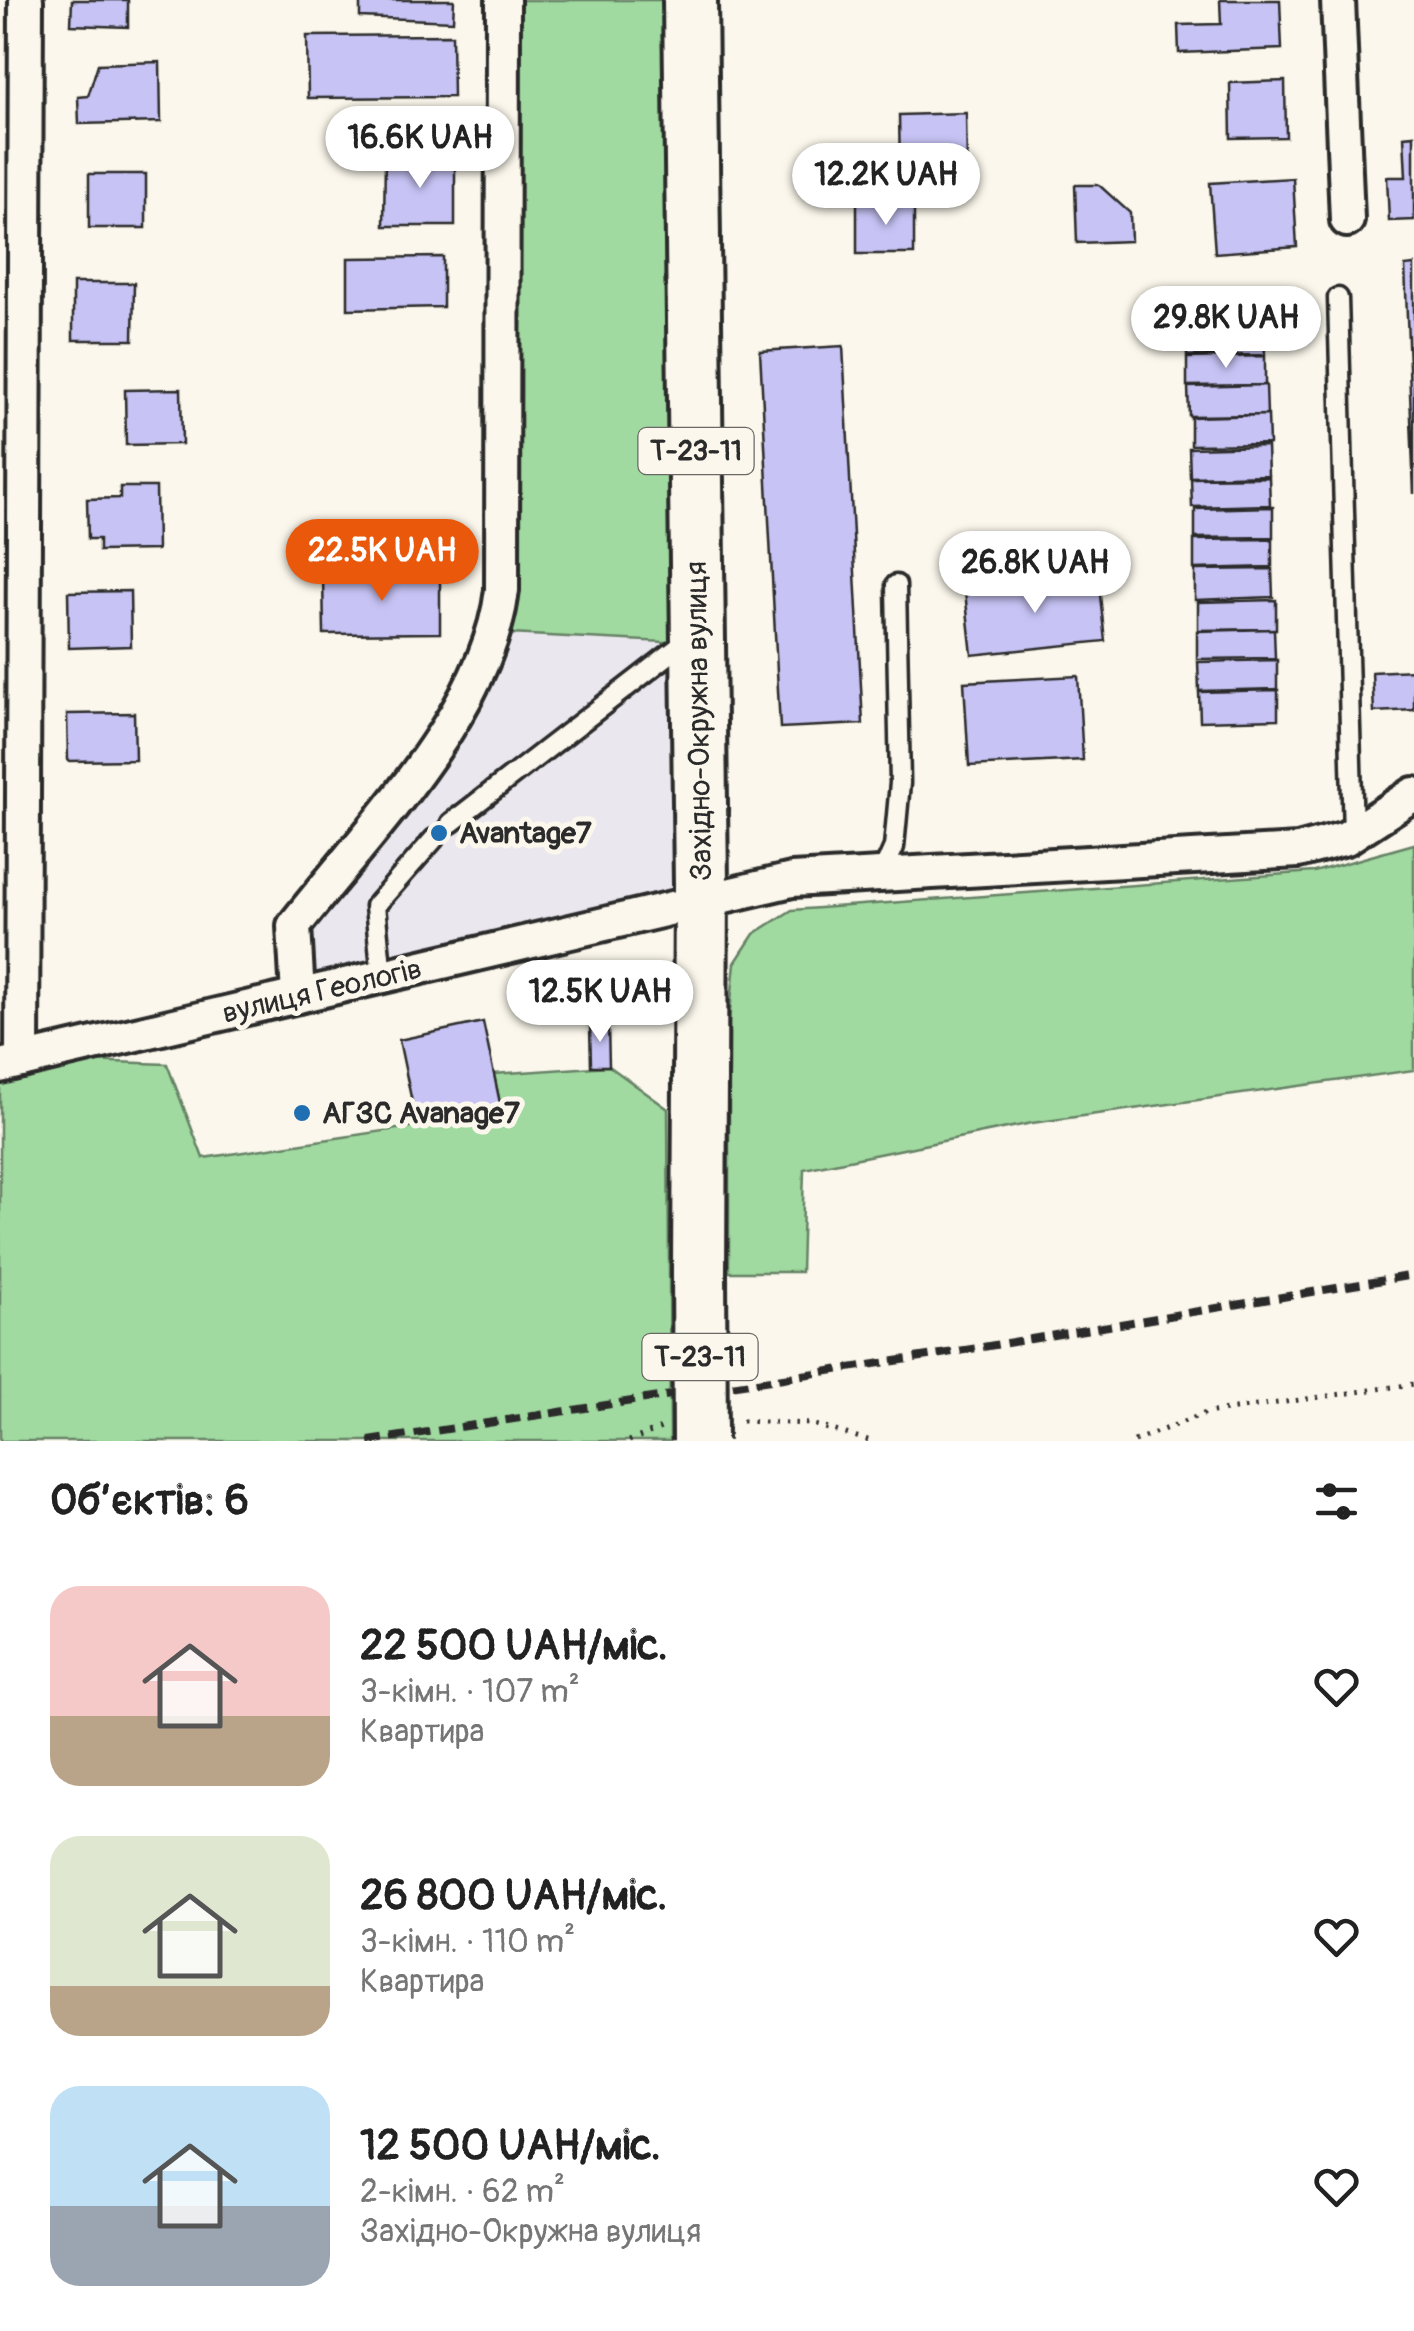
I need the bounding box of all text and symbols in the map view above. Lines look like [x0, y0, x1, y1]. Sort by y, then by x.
pin: 16.6K UAH [306, 106, 534, 191]
text: 16.6K UAH [347, 118, 493, 158]
pin: 12.2K UAH [772, 143, 1000, 228]
text: 12.2K UAH [814, 155, 958, 195]
pin: 29.8K UAH [1112, 286, 1340, 371]
text: 29.8K UAH [1153, 298, 1299, 338]
road number: Т-23-11 [638, 428, 754, 474]
pin: 22.5K UAH [268, 519, 496, 604]
text: 22.5K UAH [308, 531, 456, 571]
pin: 26.8K UAH [921, 531, 1149, 616]
text: 26.8K UAH [961, 543, 1109, 583]
street label: Західно-Окружна вулиця [678, 561, 720, 881]
place label: Avantage7 [459, 815, 592, 852]
marker: Avantage7 [428, 822, 450, 844]
street label: вулиця Геологів [219, 950, 425, 1032]
pin: 12.5K UAH [486, 960, 714, 1045]
text: 12.5K UAH [528, 972, 672, 1012]
place label: АГЗС Avanage7 [322, 1095, 520, 1132]
marker: АГЗС Avanage7 [291, 1102, 313, 1124]
road number: Т-23-11 [642, 1334, 758, 1380]
icon: filters [1309, 1474, 1364, 1529]
text: Об’єктів: 6 [50, 1475, 249, 1527]
text: 22 500 UAH/міс. [360, 1620, 668, 1672]
icon: home [130, 1626, 250, 1746]
icon: heart [1309, 1659, 1364, 1714]
text: 3-кімн. · 107 m² [360, 1672, 580, 1712]
text: Квартира [360, 1712, 484, 1752]
text: 26 800 UAH/міс. [360, 1870, 667, 1922]
icon: home [130, 1876, 250, 1996]
icon: heart [1309, 1909, 1364, 1964]
text: 3-кімн. · 110 m² [360, 1922, 575, 1962]
text: Квартира [360, 1962, 484, 2002]
text: 12 500 UAH/міс. [360, 2120, 661, 2172]
icon: home [130, 2126, 250, 2246]
icon: heart [1309, 2159, 1364, 2214]
text: 2-кімн. · 62 m² [360, 2172, 565, 2212]
text: Західно-Окружна вулиця [360, 2212, 701, 2252]

